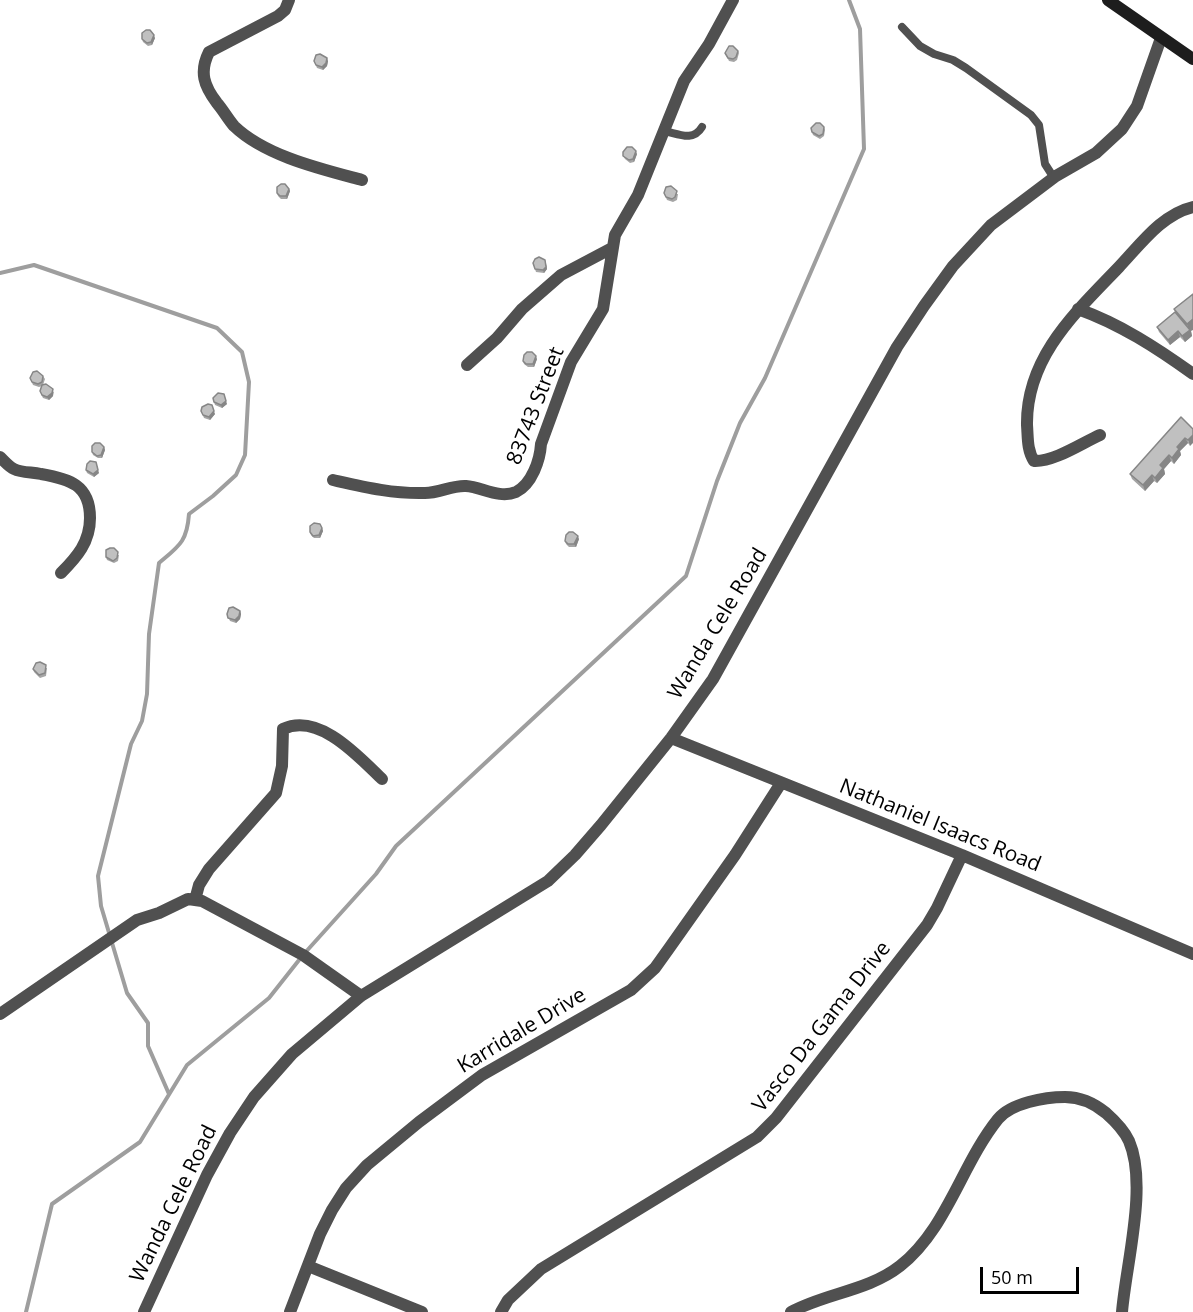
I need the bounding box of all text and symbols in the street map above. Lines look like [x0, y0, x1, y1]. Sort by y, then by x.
street label: 83743 Street [502, 344, 570, 468]
street label: Wanda Cele Road [663, 544, 773, 704]
street label: Nathaniel Isaacs Road [836, 774, 1044, 878]
street label: Vasco Da Gama Drive [748, 937, 896, 1117]
street label: Karridale Drive [453, 983, 591, 1079]
street label: Wanda Cele Road [125, 1121, 223, 1287]
scale bar [983, 1255, 1082, 1293]
text: 50 m [991, 1265, 1033, 1289]

